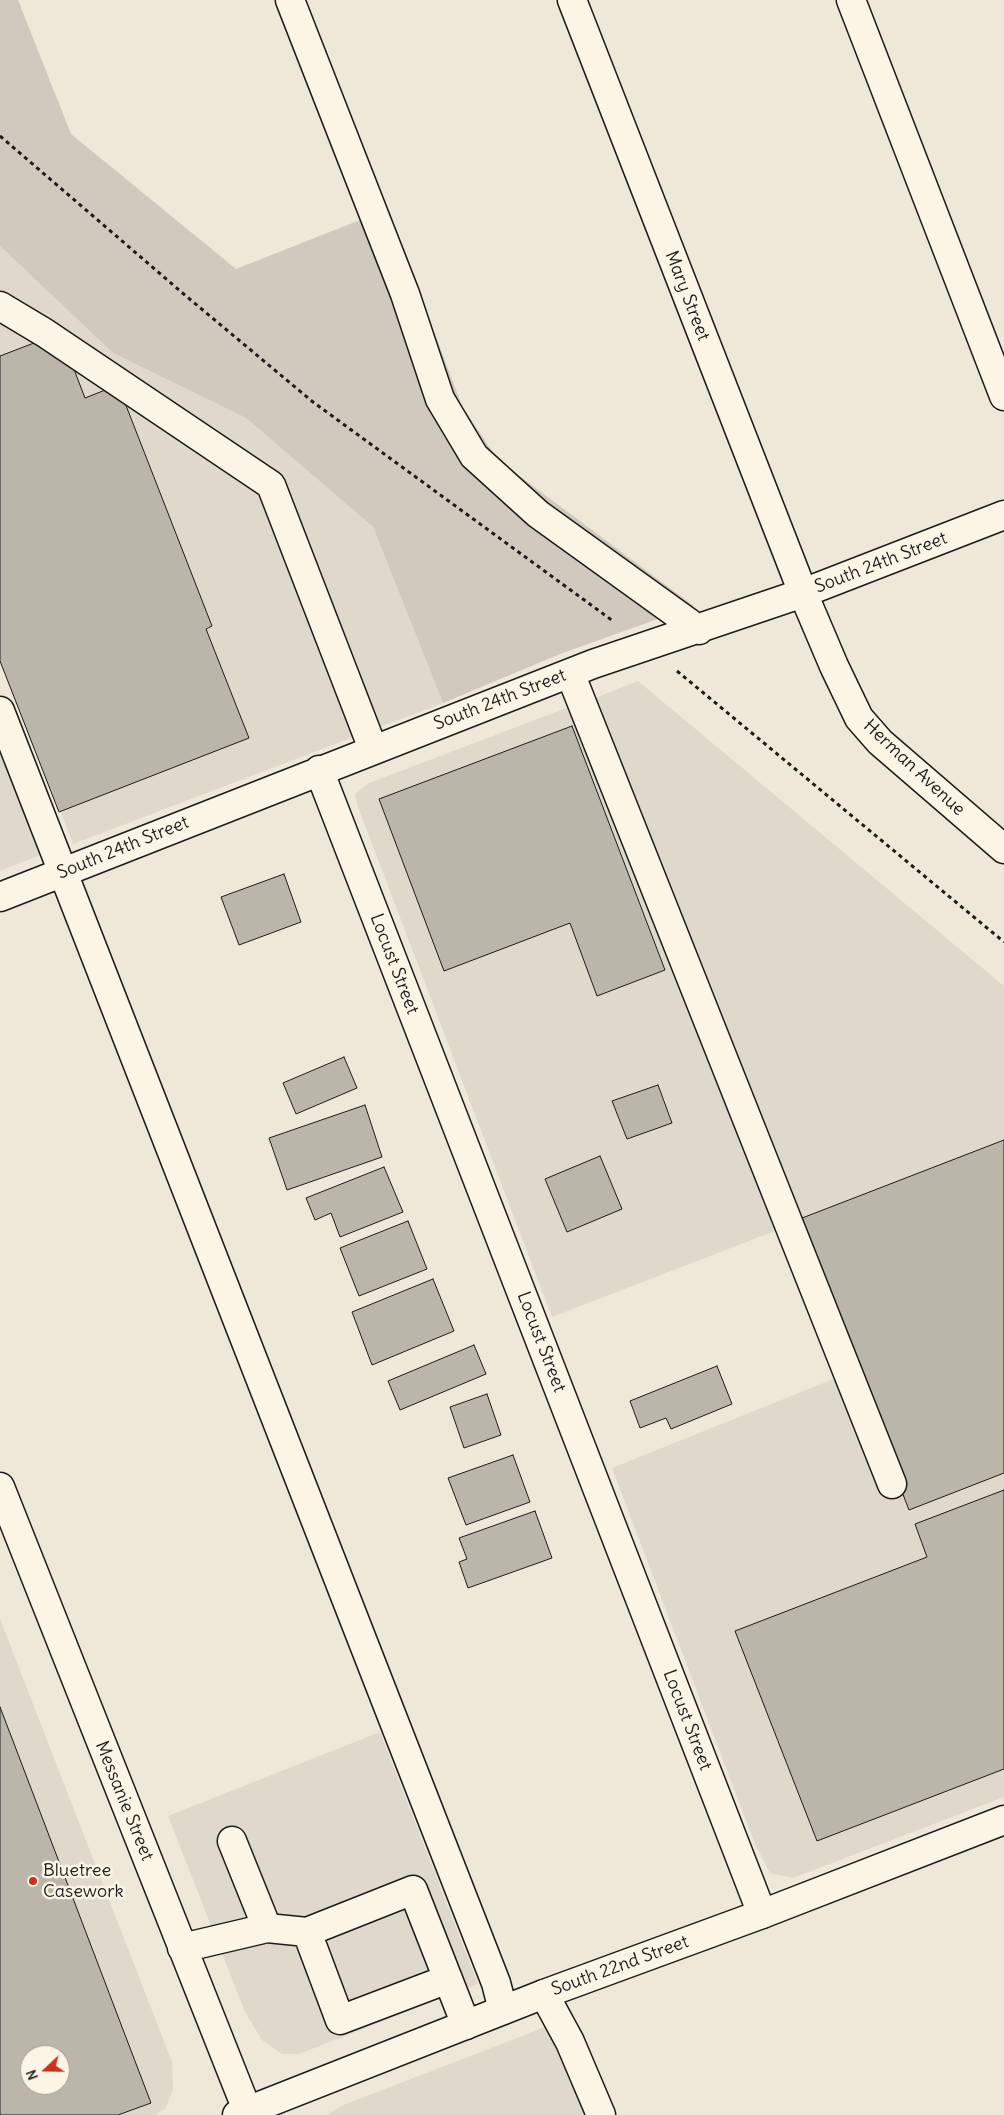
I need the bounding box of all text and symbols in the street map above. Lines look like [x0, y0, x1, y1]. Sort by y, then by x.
street label: Mary Street [660, 248, 714, 344]
street label: South 24th Street [812, 528, 950, 598]
street label: South 24th Street [431, 665, 569, 735]
street label: Herman Avenue [859, 715, 969, 821]
street label: South 24th Street [54, 812, 192, 884]
street label: Locust Street [365, 911, 423, 1017]
street label: Locust Street [512, 1289, 570, 1395]
street label: Locust Street [658, 1667, 716, 1773]
street label: Messanie Street [90, 1738, 158, 1864]
place label: Bluetree Casework [43, 1860, 124, 1902]
marker: Bluetree Casework [27, 1875, 39, 1887]
street label: South 22nd Street [548, 1931, 692, 2001]
north arrow [20, 2045, 70, 2095]
text: N [22, 2067, 42, 2083]

